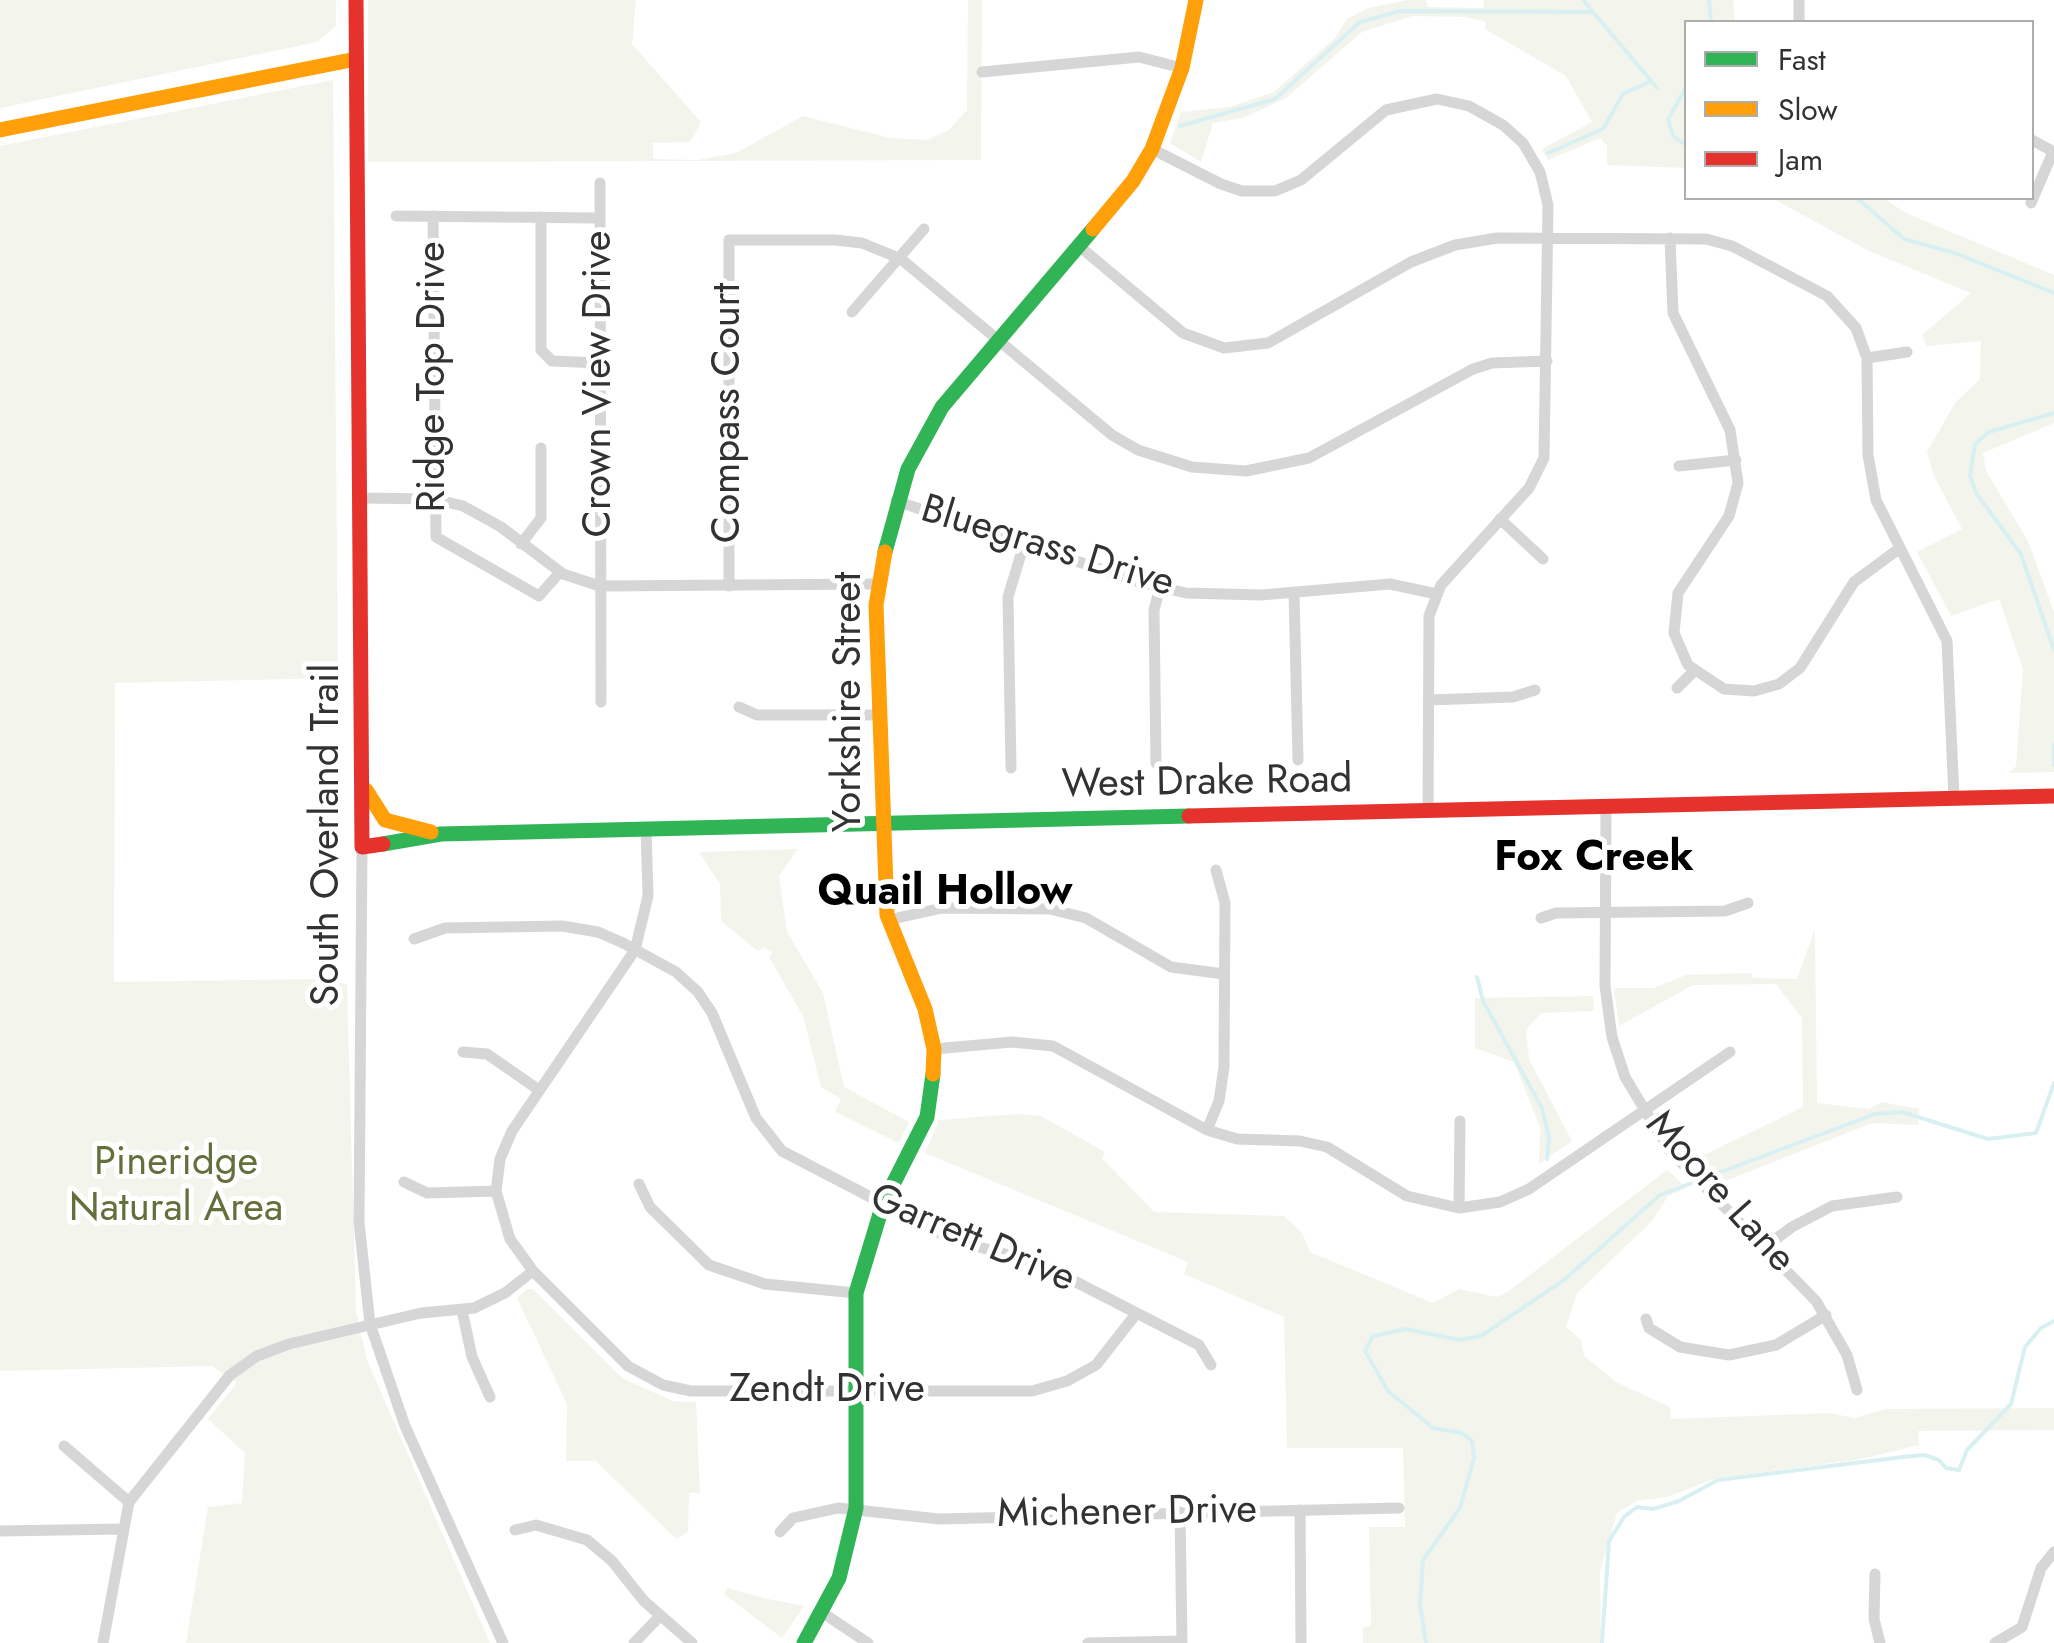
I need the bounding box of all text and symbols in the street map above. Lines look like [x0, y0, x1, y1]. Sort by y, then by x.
legend [1684, 20, 2034, 200]
text: Fast [1778, 38, 1826, 81]
text: Slow [1778, 88, 1838, 131]
text: Jam [1778, 138, 1823, 181]
street label: Crown View Drive [576, 231, 624, 537]
street label: Ridge Top Drive [410, 241, 458, 513]
street label: Compass Court [705, 283, 753, 543]
street label: Bluegrass Drive [915, 487, 1179, 609]
street label: Yorkshire Street [826, 572, 874, 832]
street label: South Overland Trail [304, 663, 352, 1007]
street label: West Drake Road [1061, 757, 1353, 811]
district label: Fox Creek [1494, 835, 1694, 885]
district label: Quail Hollow [817, 869, 1073, 919]
street label: Moore Lane [1634, 1102, 1804, 1284]
park label: Pineridge Natural Area [69, 1140, 283, 1234]
street label: Garrett Drive [862, 1175, 1082, 1305]
street label: Zendt Drive [729, 1367, 925, 1415]
street label: Michener Drive [997, 1488, 1257, 1540]

